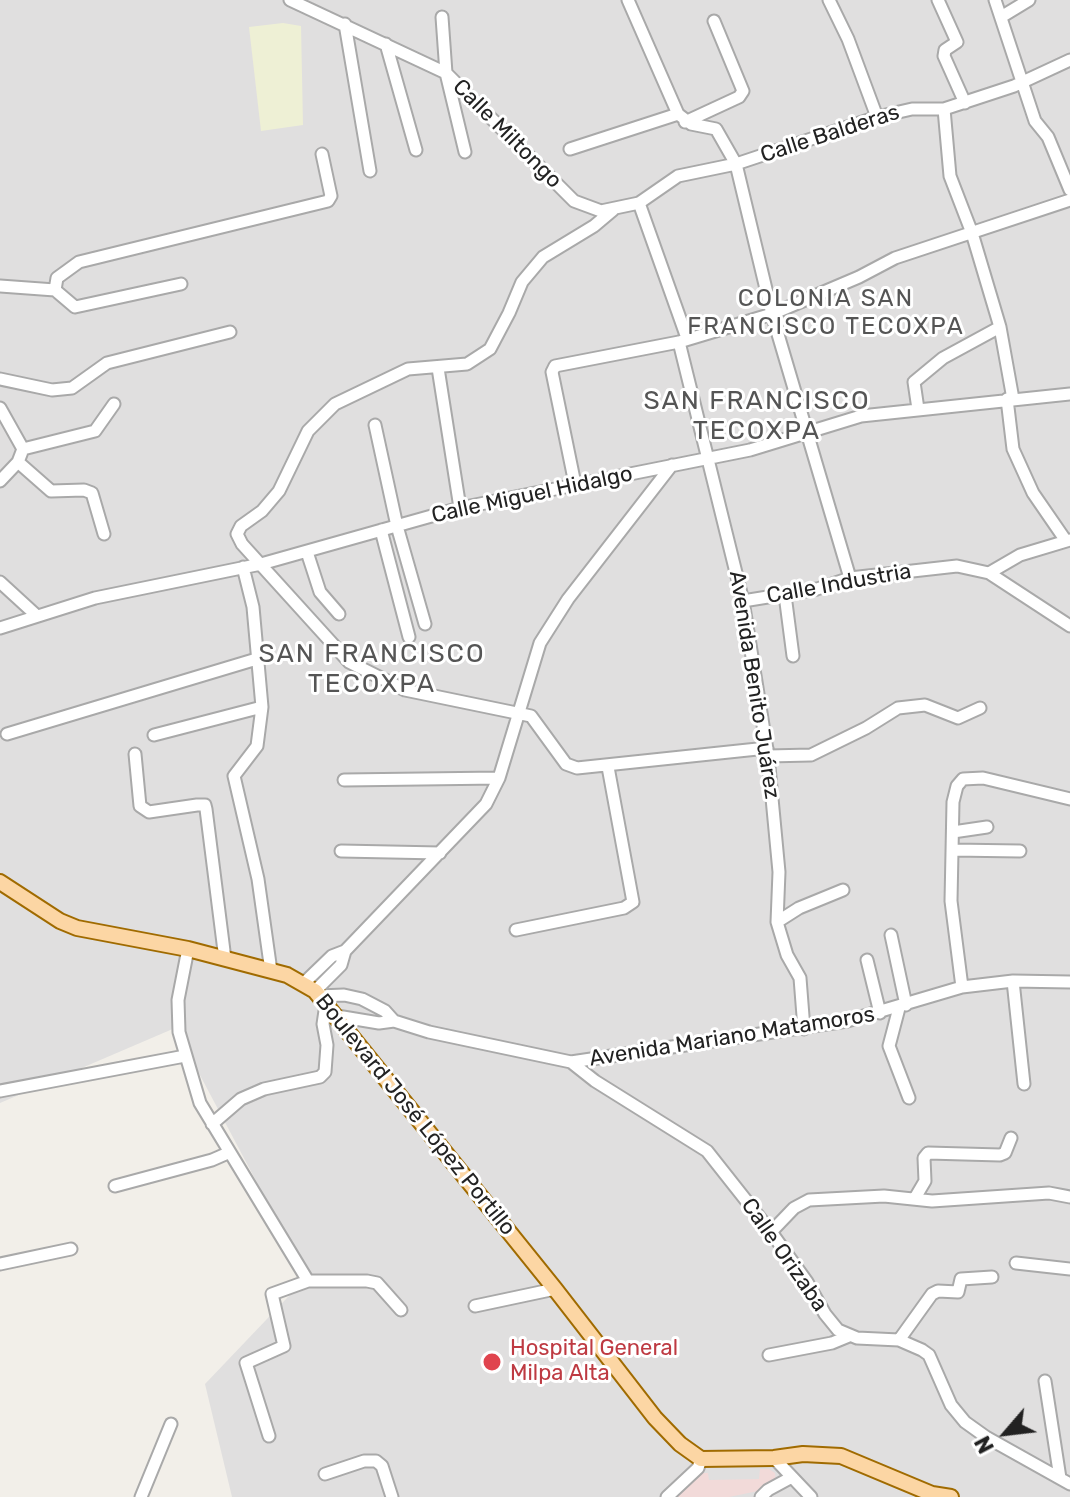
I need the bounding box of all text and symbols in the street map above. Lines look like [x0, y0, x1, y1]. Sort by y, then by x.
street label: Calle Miltongo [447, 74, 567, 194]
street label: Calle Balderas [757, 99, 903, 169]
district label: COLONIA SAN FRANCISCO TECOXPA [687, 285, 965, 341]
district label: SAN FRANCISCO TECOXPA [644, 385, 870, 446]
street label: Calle Miguel Hidalgo [429, 461, 635, 529]
street label: Calle Industria [765, 558, 913, 610]
street label: Avenida Benito Juárez [723, 569, 785, 801]
district label: SAN FRANCISCO TECOXPA [259, 638, 485, 700]
street label: Boulevard José López Portillo [309, 989, 521, 1241]
street label: Avenida Mariano Matamoros [587, 1001, 877, 1073]
street label: Calle Orizaba [735, 1193, 833, 1317]
place label: Hospital General Milpa Alta [510, 1336, 678, 1388]
marker: Hospital General Milpa Alta [481, 1351, 503, 1373]
north arrow [966, 1393, 1046, 1473]
text: N [969, 1431, 1000, 1458]

